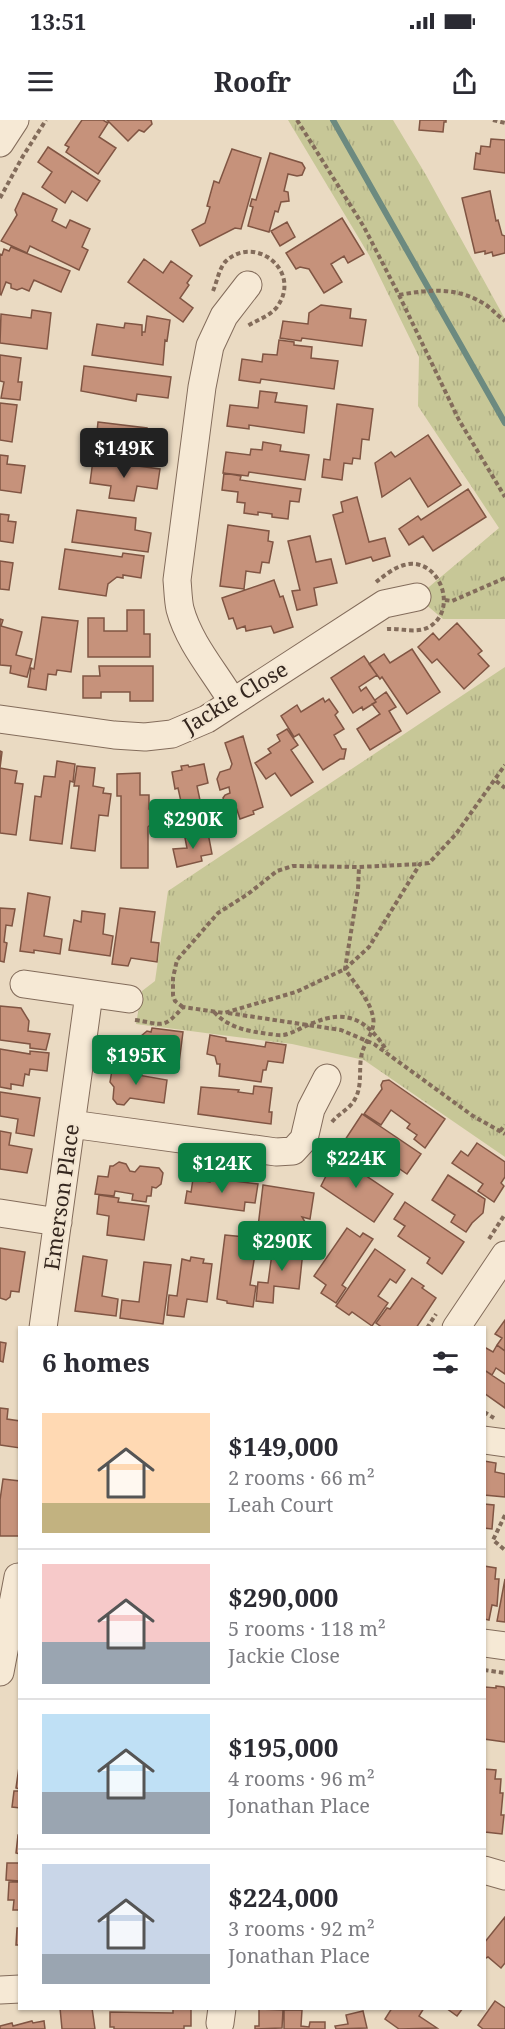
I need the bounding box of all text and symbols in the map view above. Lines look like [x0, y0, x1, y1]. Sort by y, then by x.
text: 13:51 [30, 6, 86, 36]
text: Roofr [214, 63, 291, 100]
icon: menu [24, 65, 57, 98]
icon: share [448, 65, 481, 98]
pin: $149K [82, 428, 166, 479]
text: $149K [94, 434, 154, 461]
street label: Jackie Close [177, 655, 293, 740]
pin: $290K [151, 799, 235, 850]
text: $290K [163, 805, 223, 832]
pin: $195K [94, 1035, 178, 1086]
text: $195K [106, 1041, 166, 1068]
street label: Emerson Place [37, 1122, 85, 1272]
pin: $224K [314, 1138, 398, 1189]
pin: $124K [180, 1143, 264, 1194]
text: $224K [326, 1144, 386, 1171]
text: $124K [192, 1149, 252, 1176]
pin: $290K [240, 1221, 324, 1272]
text: $290K [252, 1227, 312, 1254]
text: 6 homes [42, 1344, 150, 1380]
icon: filters [429, 1346, 462, 1379]
text: $149,000 [228, 1428, 338, 1464]
icon: home [90, 1437, 162, 1509]
text: 2 rooms · 66 m² [228, 1464, 375, 1491]
text: Leah Court [228, 1491, 333, 1518]
text: $290,000 [228, 1579, 338, 1615]
icon: home [90, 1588, 162, 1660]
text: 5 rooms · 118 m² [228, 1615, 386, 1642]
text: Jackie Close [228, 1642, 340, 1669]
text: $195,000 [228, 1729, 338, 1765]
icon: home [90, 1738, 162, 1810]
text: 4 rooms · 96 m² [228, 1765, 375, 1792]
text: Jonathan Place [228, 1792, 370, 1819]
text: $224,000 [228, 1879, 338, 1915]
icon: home [90, 1888, 162, 1960]
text: 3 rooms · 92 m² [228, 1915, 375, 1942]
text: Jonathan Place [228, 1942, 370, 1969]

